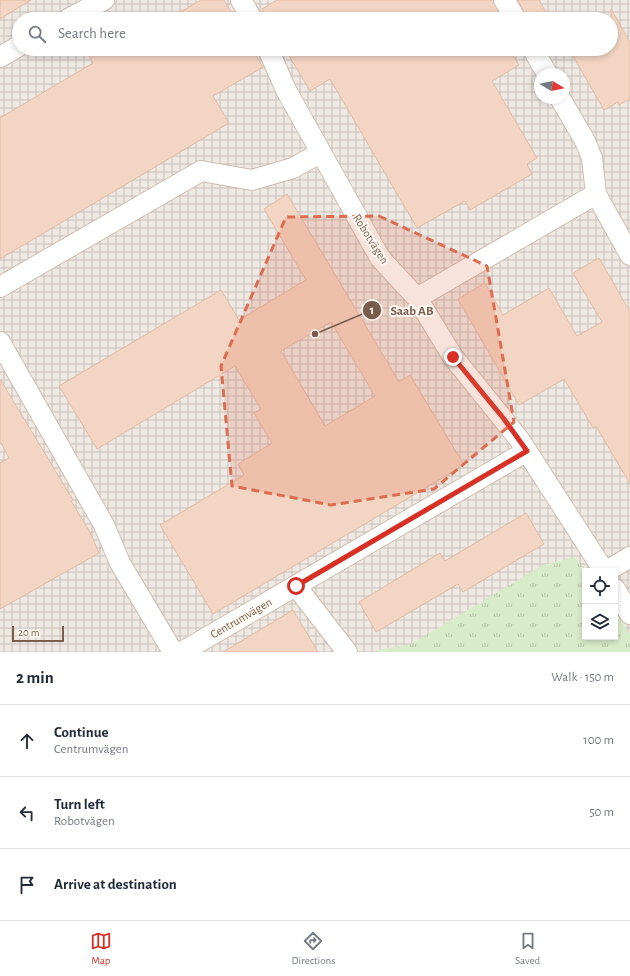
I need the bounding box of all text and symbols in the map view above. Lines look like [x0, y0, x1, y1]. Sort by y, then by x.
search box [12, 12, 618, 56]
icon: search [26, 23, 48, 45]
text: Search here [58, 26, 126, 41]
north arrow [534, 68, 570, 104]
street label: Robotvägen [351, 212, 391, 266]
callout: Saab AB [362, 298, 441, 323]
text: 1 [370, 304, 374, 316]
text: Saab AB [391, 305, 434, 318]
route end [444, 348, 462, 366]
map controls [582, 568, 618, 640]
button: locate [582, 568, 618, 604]
route start [287, 577, 305, 595]
street label: Centrumvägen [208, 596, 274, 640]
button: layers [582, 604, 618, 640]
scale bar [12, 624, 64, 643]
text: 20 m [18, 627, 39, 638]
text: 2 min [16, 669, 54, 686]
text: Walk · 150 m [551, 671, 614, 684]
text: Continue [54, 725, 109, 740]
icon: ahead [16, 730, 38, 752]
text: 100 m [583, 734, 614, 747]
text: Centrumvägen [54, 743, 129, 756]
text: Turn left [54, 797, 105, 812]
icon: left [16, 802, 38, 824]
text: 50 m [589, 806, 614, 819]
text: Robotvägen [54, 815, 115, 828]
icon: arrive [16, 874, 38, 896]
text: Arrive at destination [54, 877, 177, 892]
tab: Map [90, 930, 112, 967]
tab: Directions [291, 930, 335, 967]
tab: Saved [515, 930, 540, 967]

